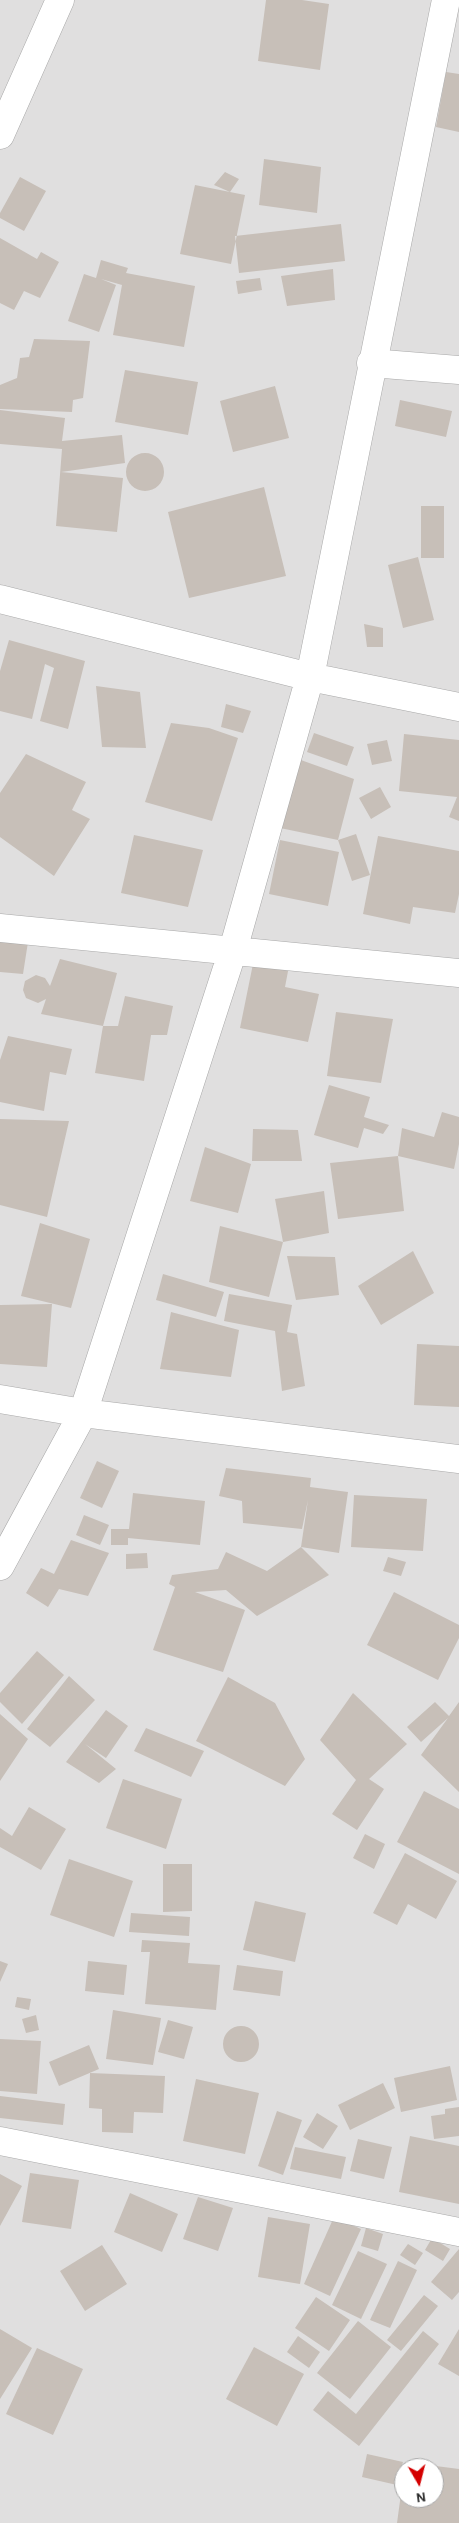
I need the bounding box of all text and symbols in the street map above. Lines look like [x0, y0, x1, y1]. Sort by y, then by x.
north arrow [394, 2458, 444, 2508]
text: N [415, 2488, 427, 2506]

